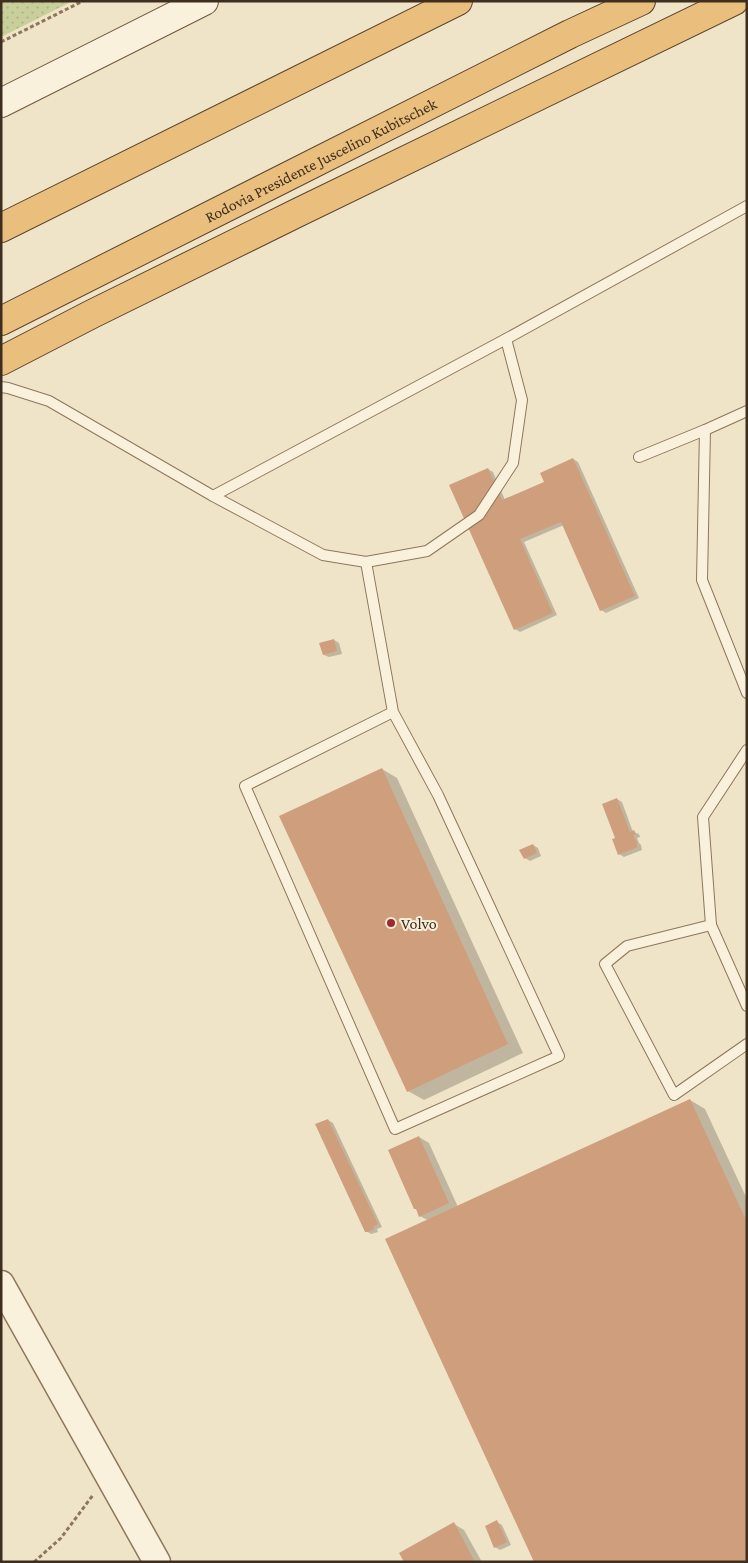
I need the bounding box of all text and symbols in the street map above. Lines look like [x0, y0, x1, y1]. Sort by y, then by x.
street label: Rodovia Presidente Juscelino Kubitschek [202, 94, 440, 225]
place label: Volvo [401, 915, 437, 932]
marker: Volvo [385, 917, 397, 929]

